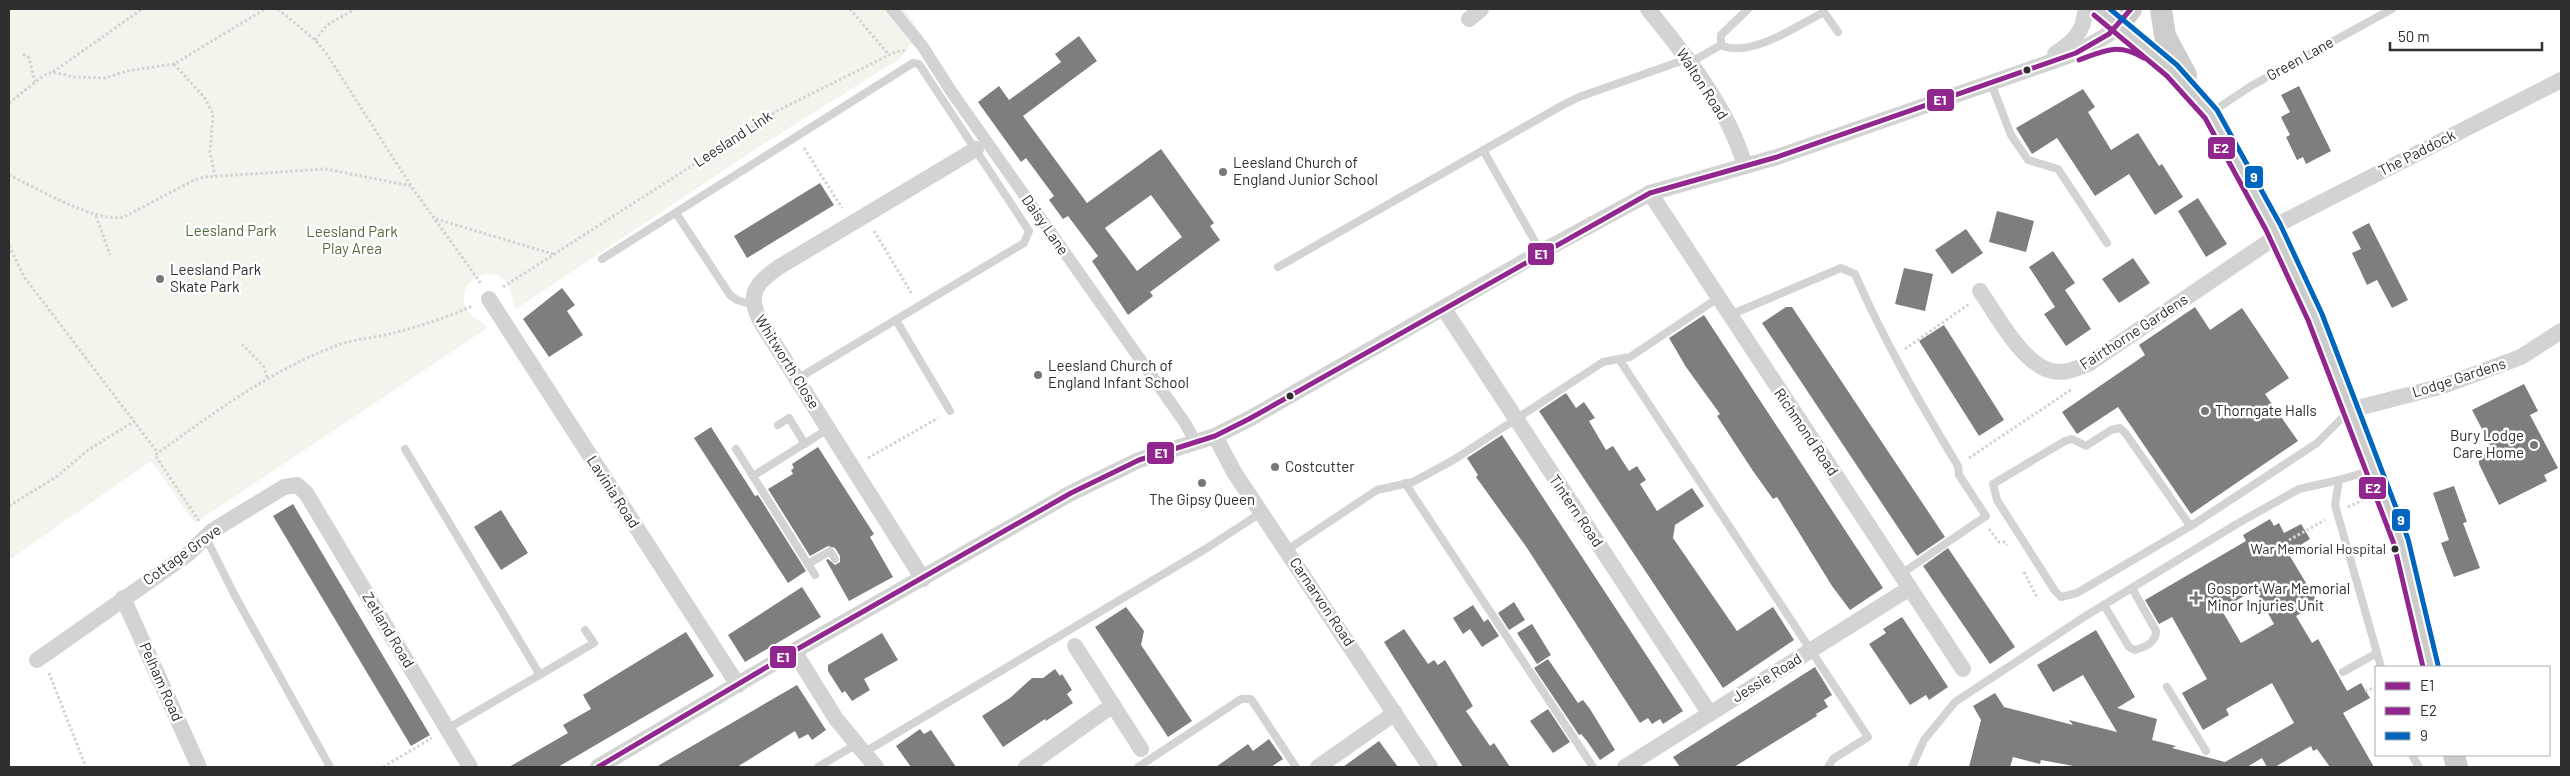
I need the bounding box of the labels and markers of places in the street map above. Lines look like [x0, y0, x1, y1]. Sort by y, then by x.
unlabelled marker [2022, 65, 2032, 75]
place label: Leesland Church of England Junior School [1233, 153, 1378, 188]
marker: Leesland Church of England Junior School [1217, 166, 1229, 178]
place label: Leesland Park Skate Park [170, 260, 262, 295]
marker: Leesland Park Skate Park [154, 273, 166, 285]
place label: Leesland Church of England Infant School [1048, 356, 1189, 391]
marker: Leesland Church of England Infant School [1032, 369, 1044, 381]
unlabelled marker [1285, 391, 1295, 401]
place label: Thorngate Halls [2215, 401, 2317, 419]
marker: Thorngate Halls [2199, 405, 2211, 417]
place label: Bury Lodge Care Home [2450, 426, 2524, 461]
marker: Bury Lodge Care Home [2528, 439, 2540, 451]
place label: Costcutter [1285, 457, 1355, 475]
marker: Costcutter [1269, 461, 1281, 473]
marker: The Gipsy Queen [1196, 477, 1208, 489]
place label: The Gipsy Queen [1149, 490, 1255, 508]
place label: War Memorial Hospital [2251, 540, 2386, 557]
marker: War Memorial Hospital [2390, 544, 2400, 554]
place label: Gosport War Memorial Minor Injuries Unit [2207, 579, 2350, 614]
marker: Gosport War Memorial Minor Injuries Unit [2189, 591, 2203, 605]

